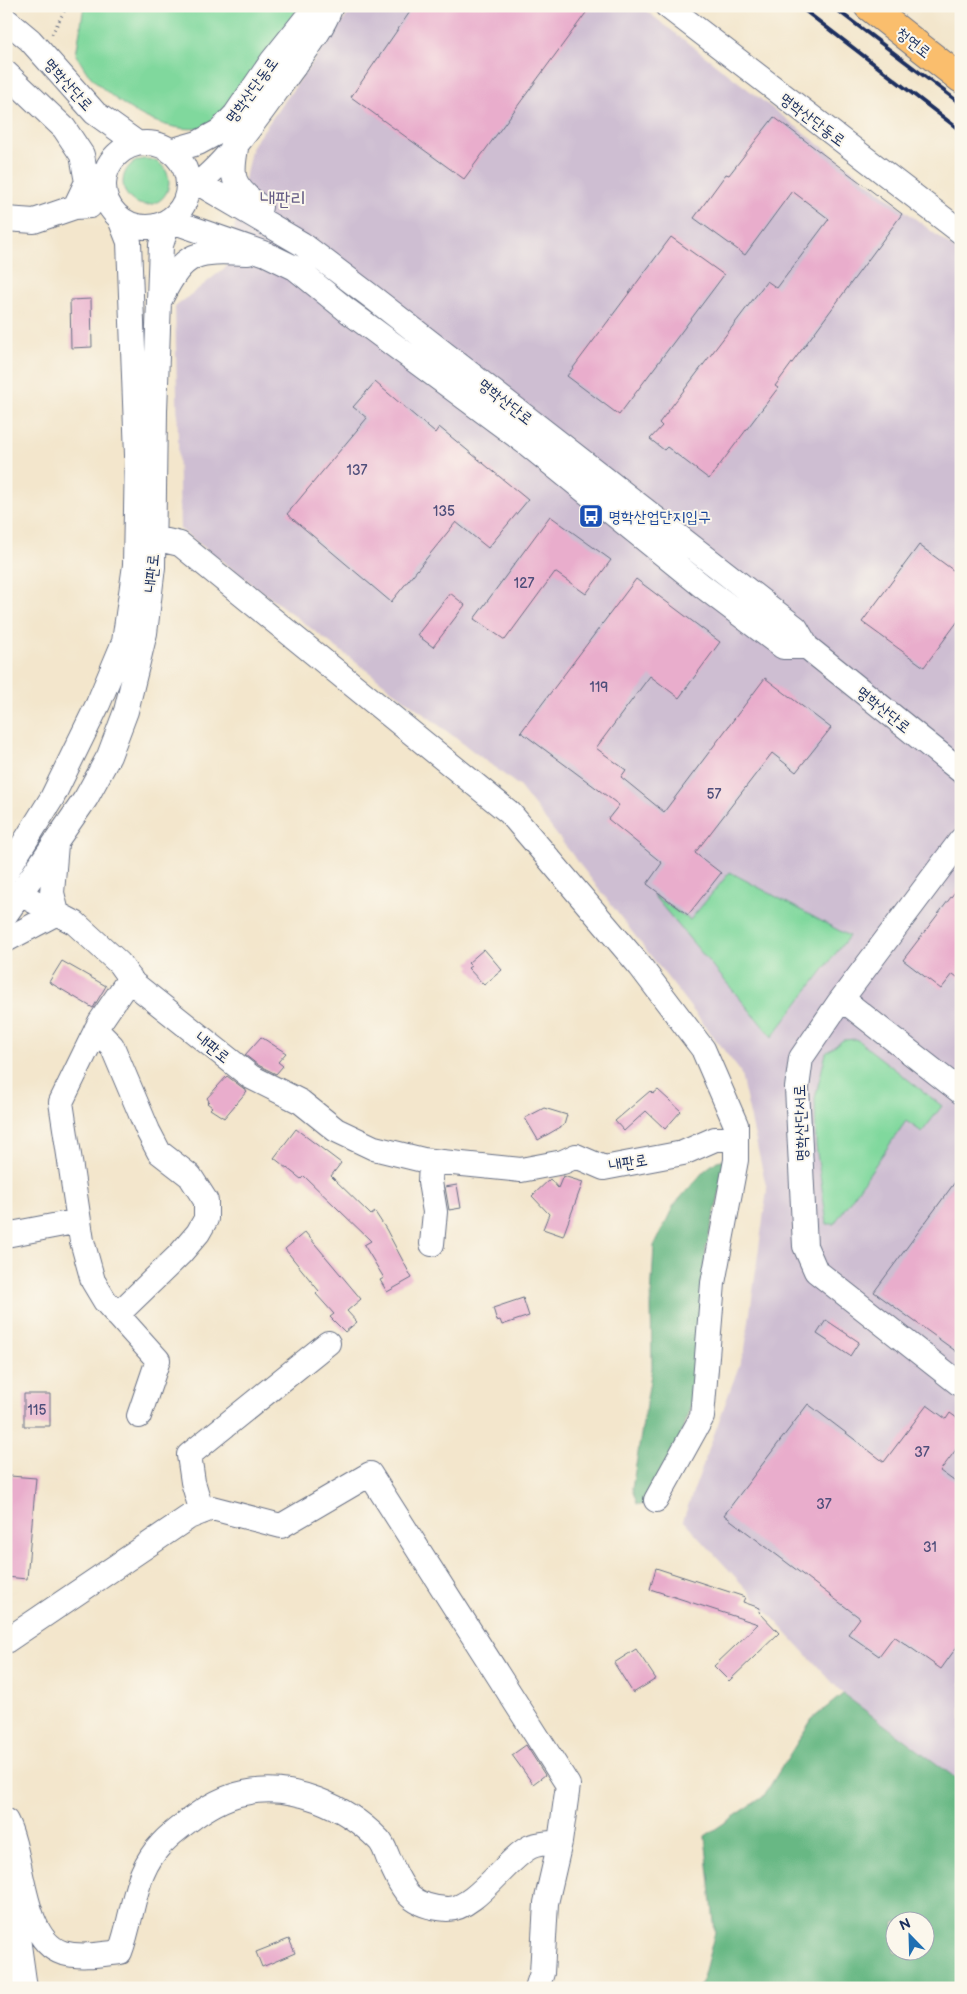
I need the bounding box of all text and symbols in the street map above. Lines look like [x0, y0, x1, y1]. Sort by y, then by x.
street label: 청연로 [892, 24, 934, 63]
street label: 명학산단동로 [222, 54, 283, 128]
street label: 명학산단로 [39, 55, 96, 115]
street label: 명학산단동로 [776, 89, 849, 151]
district label: 내판리 [260, 188, 306, 211]
street label: 명학산단로 [474, 375, 536, 429]
house number: 137 [347, 462, 368, 479]
house number: 135 [433, 503, 455, 520]
bus stop icon: 명학산업단지입구 [578, 503, 604, 529]
place label: 명학산업단지입구 [608, 508, 711, 527]
street label: 내판로 [141, 553, 164, 593]
house number: 127 [514, 575, 534, 592]
house number: 119 [590, 679, 608, 696]
street label: 명학산단로 [852, 683, 914, 738]
house number: 57 [707, 786, 722, 803]
street label: 내판로 [191, 1029, 233, 1068]
street label: 명학산단서로 [791, 1084, 812, 1162]
street label: 내판로 [608, 1151, 649, 1176]
house number: 115 [28, 1402, 46, 1419]
house number: 37 [914, 1444, 930, 1461]
house number: 37 [816, 1496, 832, 1513]
house number: 31 [923, 1539, 937, 1556]
north arrow [884, 1912, 934, 1962]
text: N [897, 1915, 913, 1934]

